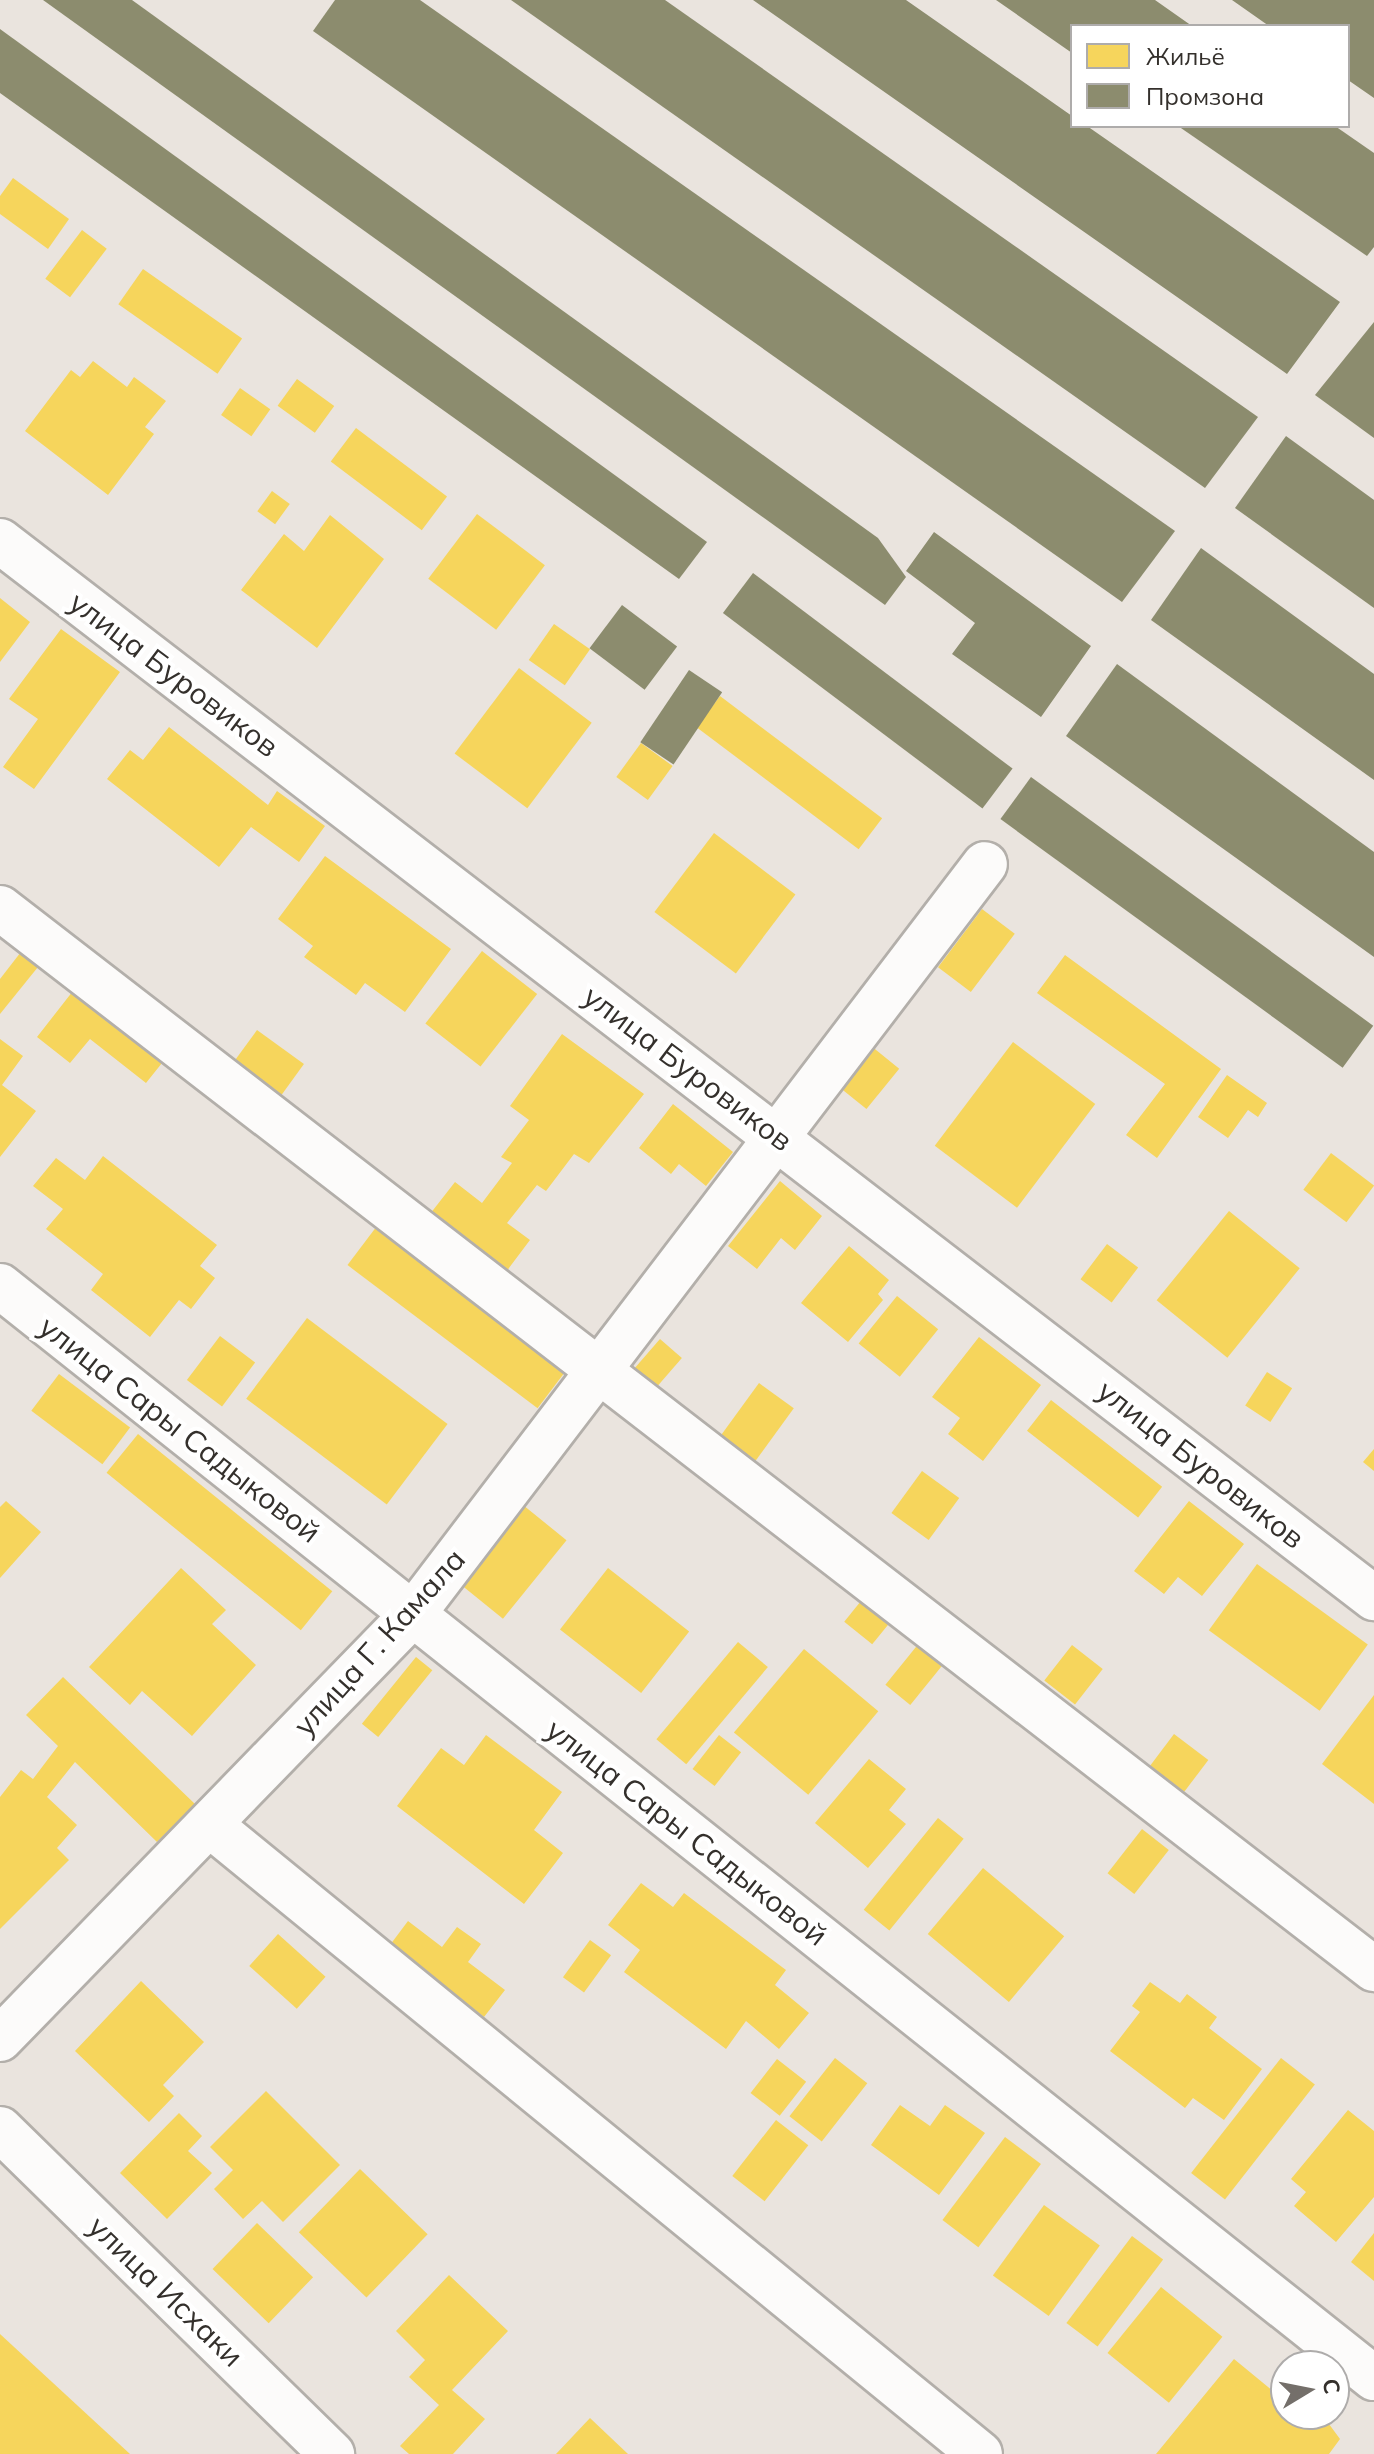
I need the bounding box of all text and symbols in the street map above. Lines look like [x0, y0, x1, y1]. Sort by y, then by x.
legend [1070, 24, 1350, 128]
text: Жильё [1146, 41, 1225, 71]
text: Промзона [1146, 81, 1264, 111]
street label: улица Буровиков [62, 584, 286, 764]
street label: улица Буровиков [576, 978, 800, 1158]
street label: улица Сары Садыковой [32, 1308, 328, 1550]
street label: улица Буровиков [1090, 1372, 1312, 1556]
street label: улица Г. Камала [286, 1541, 472, 1743]
street label: улица Сары Садыковой [539, 1711, 835, 1953]
street label: улица Исхаки [81, 2208, 251, 2374]
north arrow [1270, 2350, 1350, 2430]
text: С [1317, 2376, 1347, 2396]

